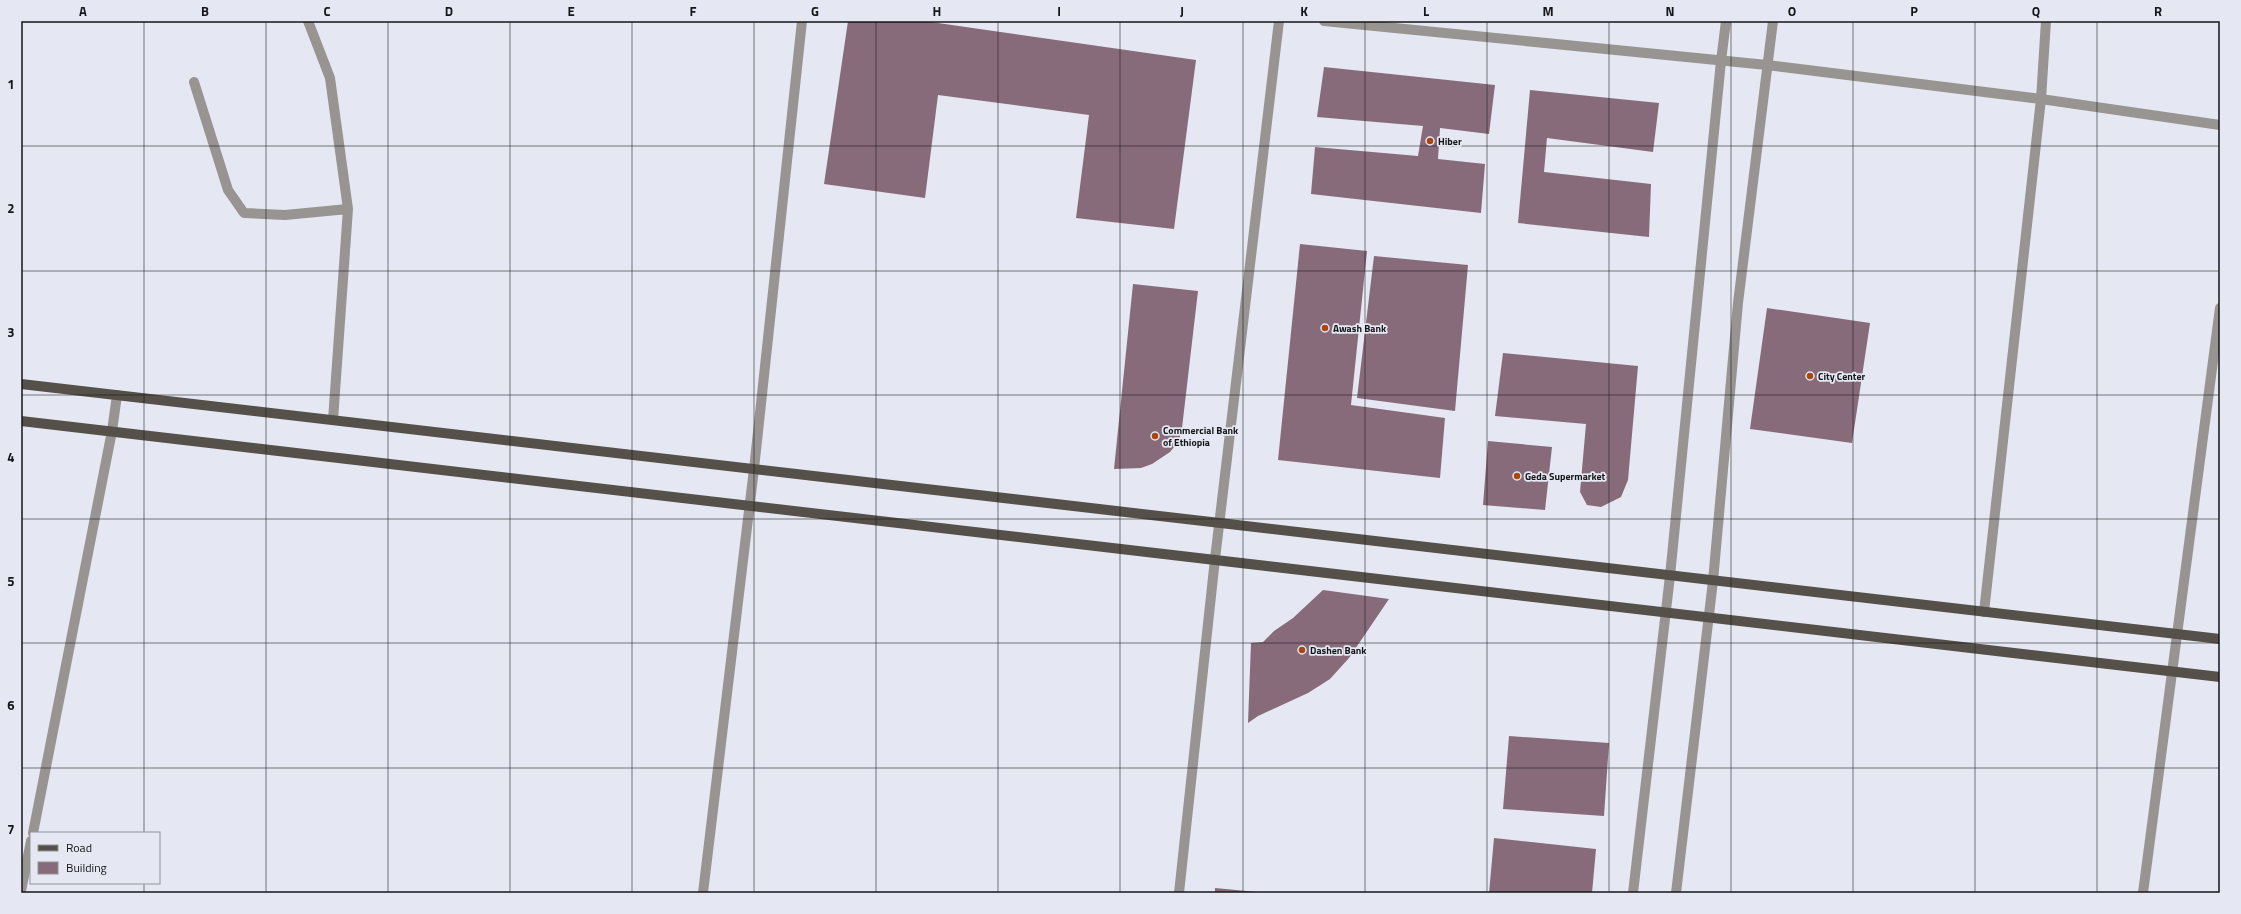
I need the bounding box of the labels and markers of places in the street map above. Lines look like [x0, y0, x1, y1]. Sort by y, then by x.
place label: Hiber [1438, 134, 1462, 149]
marker: Hiber [1425, 136, 1435, 146]
place label: Awash Bank [1333, 321, 1387, 336]
marker: Awash Bank [1320, 323, 1330, 333]
place label: City Center [1818, 369, 1866, 384]
marker: City Center [1805, 371, 1815, 381]
place label: Commercial Bank of Ethiopia [1163, 423, 1239, 450]
marker: Commercial Bank of Ethiopia [1150, 431, 1160, 441]
place label: Geda Supermarket [1525, 469, 1606, 484]
marker: Geda Supermarket [1512, 471, 1522, 481]
place label: Dashen Bank [1310, 643, 1367, 658]
marker: Dashen Bank [1297, 645, 1307, 655]

